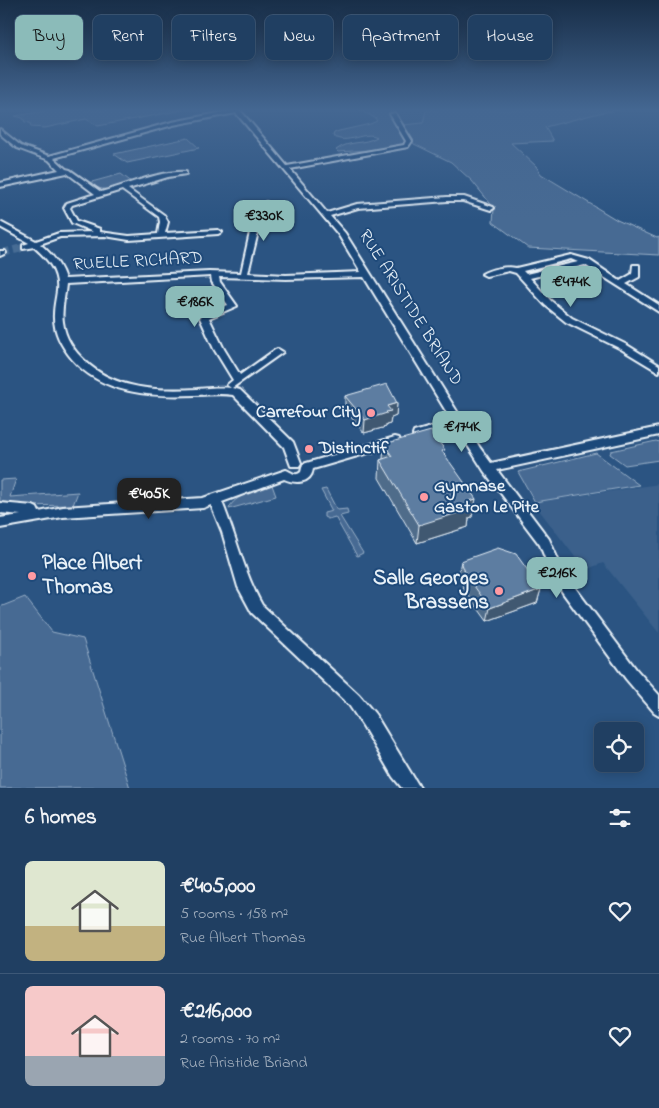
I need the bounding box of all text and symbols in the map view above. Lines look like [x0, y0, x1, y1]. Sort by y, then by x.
chip: Buy [15, 15, 83, 60]
chip: Rent [93, 15, 162, 60]
chip: Filters [172, 15, 255, 60]
chip: New [265, 15, 333, 60]
chip: Apartment [343, 15, 458, 60]
chip: House [468, 15, 552, 60]
pin: €330K [229, 200, 299, 242]
text: €330K [244, 204, 284, 228]
street label: RUE ARISTIDE BRIAND [351, 225, 469, 391]
street label: RUELLE RICHARD [73, 246, 203, 278]
pin: €474K [536, 266, 606, 308]
text: €474K [552, 270, 590, 294]
pin: €186K [160, 286, 230, 328]
text: €186K [176, 290, 214, 314]
place label: Carrefour City [256, 400, 361, 427]
marker: Carrefour City [365, 407, 377, 419]
pin: €174K [427, 410, 497, 453]
text: €174K [443, 415, 481, 439]
place label: Distinctif [318, 436, 389, 462]
marker: Distinctif [303, 443, 315, 455]
place label: Gymnase Gaston Le Pite [434, 474, 540, 521]
pin: €405K [114, 478, 184, 520]
text: €405K [128, 482, 170, 506]
marker: Gymnase Gaston Le Pite [418, 491, 430, 503]
place label: Place Albert Thomas [42, 549, 143, 603]
pin: €216K [522, 556, 592, 599]
text: €216K [538, 561, 577, 585]
place label: Salle Georges Brassens [373, 564, 489, 618]
marker: Place Albert Thomas [26, 570, 38, 582]
marker: Salle Georges Brassens [493, 585, 505, 597]
map controls [594, 722, 644, 772]
button: locate [594, 722, 644, 772]
text: 6 homes [25, 803, 97, 833]
icon: filters [606, 804, 634, 832]
text: €405,000 [180, 872, 255, 902]
icon: home [65, 881, 125, 941]
icon: heart [606, 897, 634, 925]
text: 5 rooms · 158 m² [180, 902, 288, 926]
text: Rue Albert Thomas [180, 926, 306, 950]
text: €216,000 [180, 997, 252, 1027]
icon: home [65, 1006, 125, 1066]
icon: heart [606, 1022, 634, 1050]
text: 2 rooms · 70 m² [180, 1027, 280, 1051]
text: Rue Aristide Briand [180, 1051, 308, 1075]

